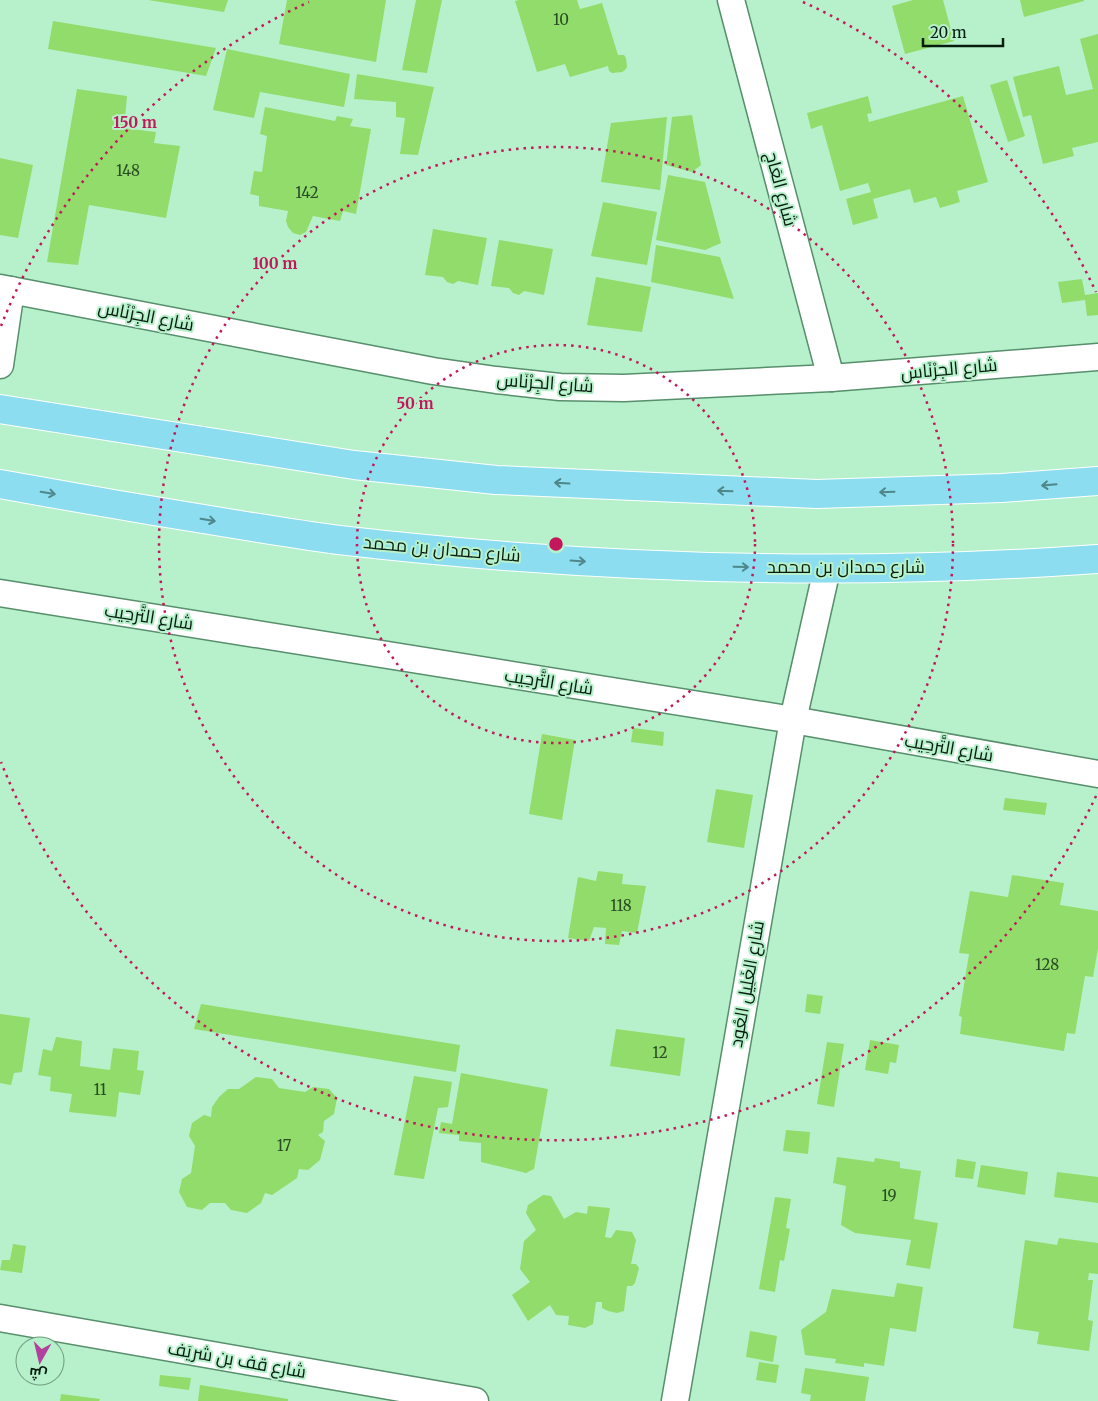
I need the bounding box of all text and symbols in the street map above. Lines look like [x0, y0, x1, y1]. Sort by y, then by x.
house number: 10 [553, 10, 569, 29]
scale bar [923, 15, 1003, 47]
text: 20 m [930, 23, 967, 42]
text: 150 m [113, 113, 157, 132]
street label: شارع العَاج [760, 149, 802, 229]
house number: 148 [116, 161, 140, 180]
house number: 142 [295, 183, 319, 202]
text: 100 m [253, 254, 297, 273]
street label: شارع الجِرْنَاس [96, 295, 196, 337]
street label: شارع الجِرْنَاس [900, 353, 998, 385]
street label: شارع الجِرْنَاس [496, 368, 594, 398]
text: 50 m [396, 394, 434, 413]
one-way arrow [555, 479, 571, 488]
one-way arrow [1042, 480, 1058, 489]
one-way arrow [717, 486, 733, 495]
one-way arrow [879, 487, 896, 497]
one-way arrow [40, 488, 56, 498]
one-way arrow [200, 515, 216, 525]
street label: شارع حمدان بن محمد [362, 530, 522, 568]
centre of rings [547, 535, 565, 553]
street label: شارع حمدان بن محمد [767, 555, 925, 579]
one-way arrow [570, 556, 586, 565]
one-way arrow [732, 562, 748, 572]
street label: شارع التَّرحِيب [103, 598, 195, 636]
street label: شارع التَّرحِيب [503, 663, 595, 701]
street label: شارع التَّرحِيب [903, 728, 995, 768]
house number: 118 [610, 896, 632, 915]
street label: شارع الغَلِيل العُود [724, 919, 770, 1049]
house number: 128 [1035, 955, 1059, 974]
house number: 12 [652, 1043, 668, 1062]
house number: 11 [93, 1080, 107, 1099]
house number: 17 [277, 1136, 292, 1155]
house number: 19 [881, 1186, 897, 1205]
north arrow [15, 1336, 65, 1386]
street label: شارع قف بن شريَف [166, 1336, 308, 1384]
text: ش [28, 1364, 48, 1384]

